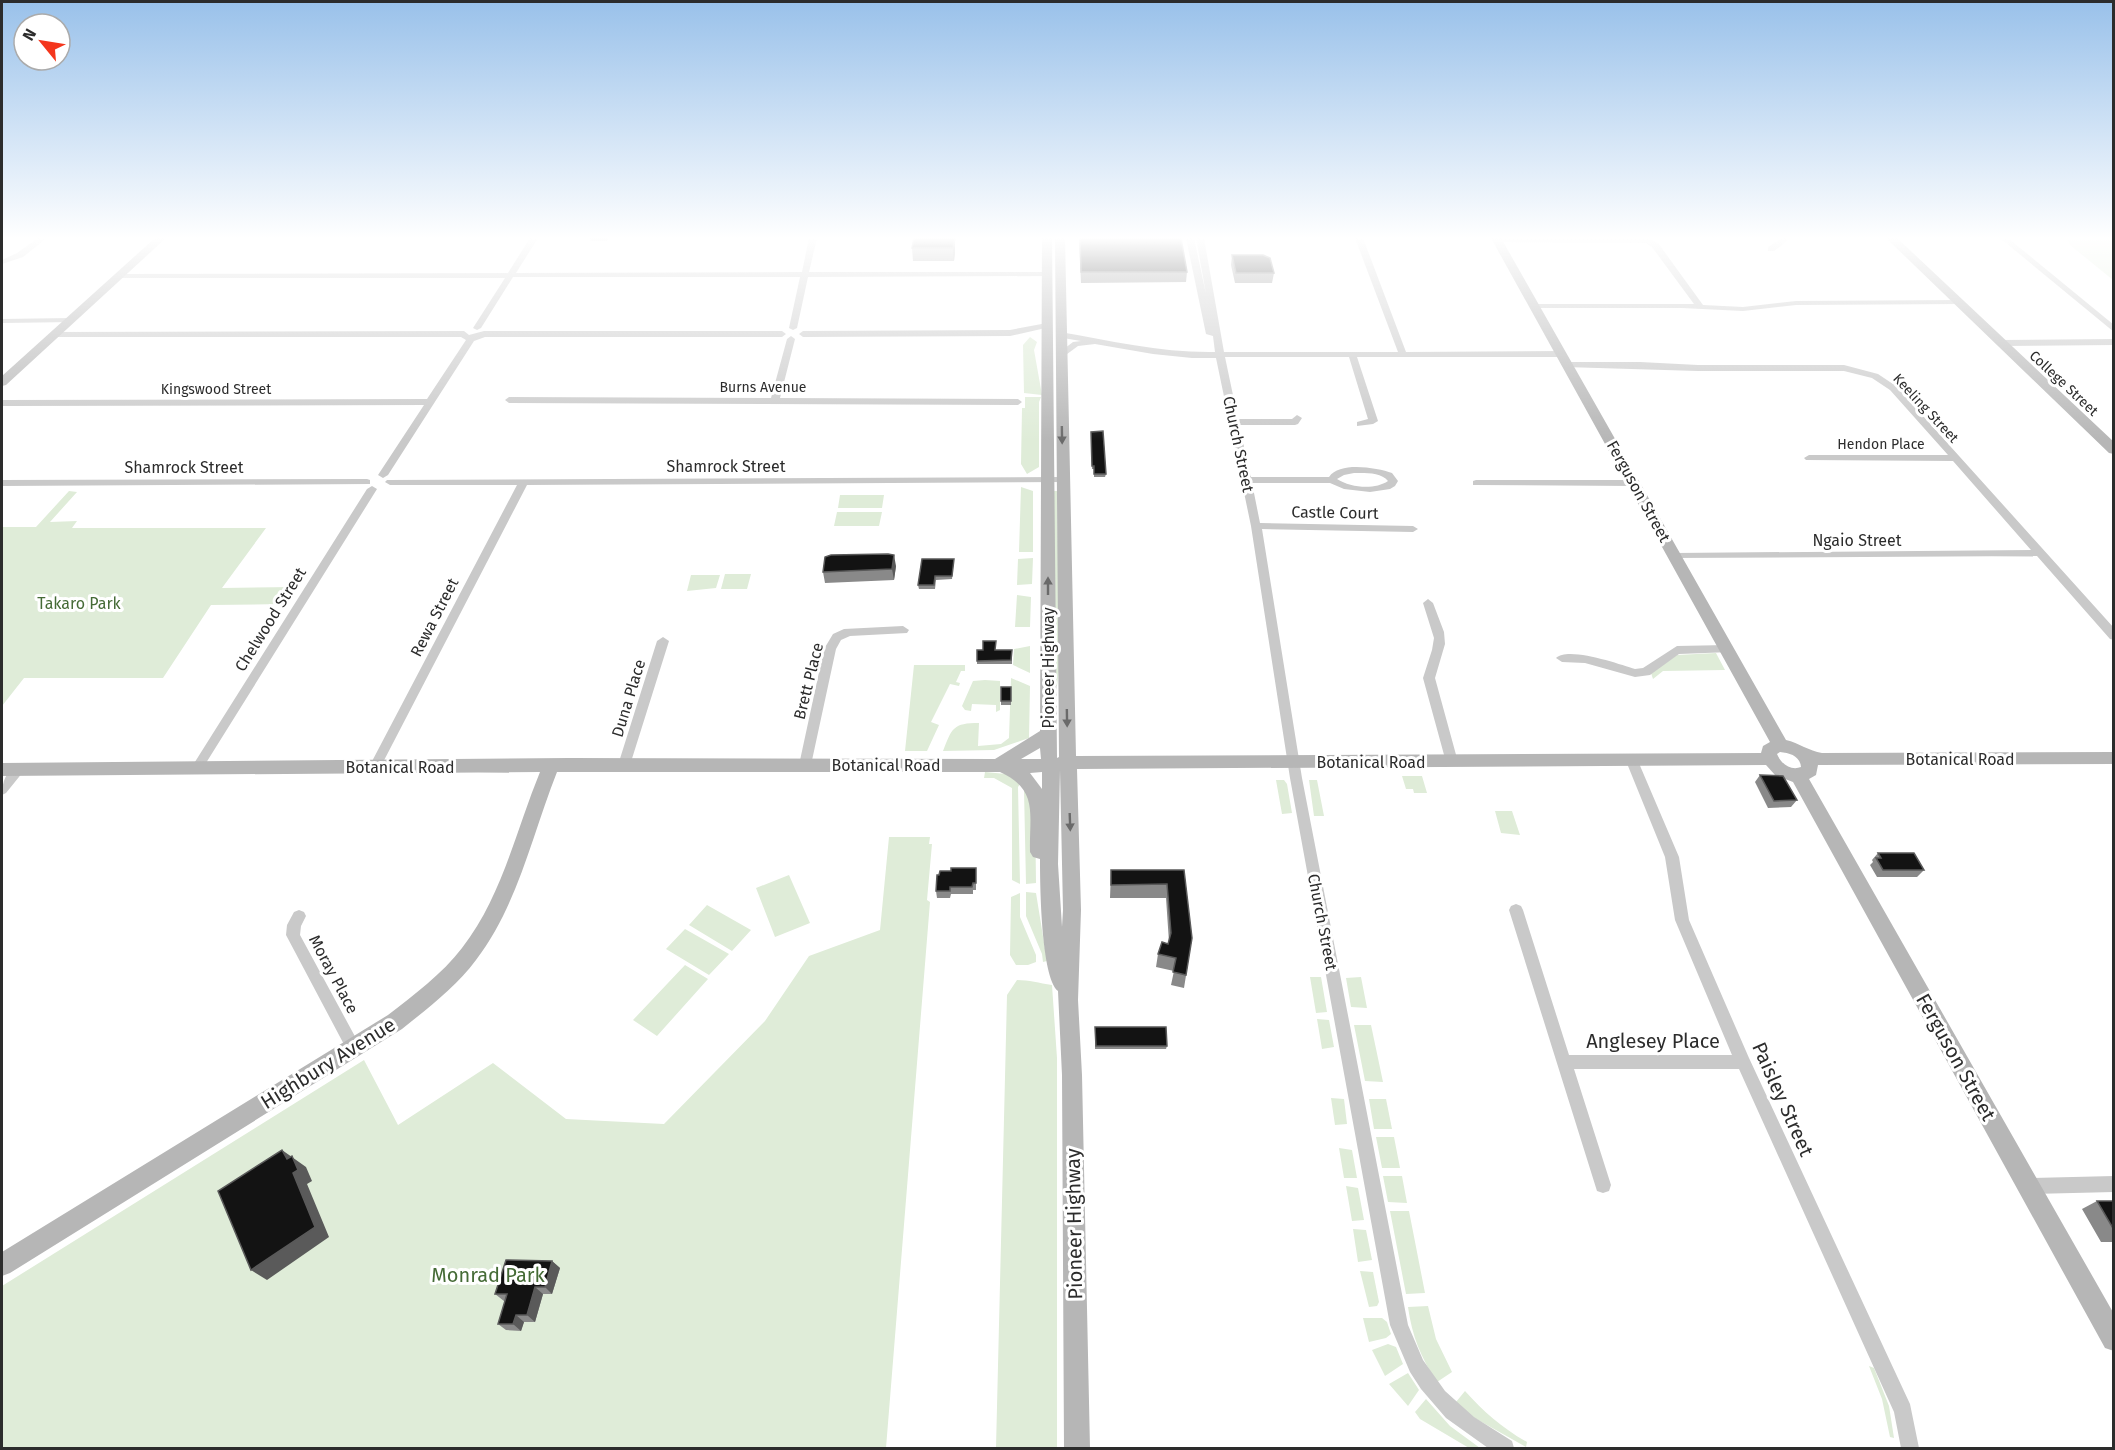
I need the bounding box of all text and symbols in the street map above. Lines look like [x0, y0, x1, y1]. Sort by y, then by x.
north arrow [12, 12, 72, 72]
text: N [19, 25, 40, 44]
street label: College Street [2026, 347, 2102, 420]
street label: Keeling Street [1889, 370, 1963, 447]
street label: Burns Avenue [720, 379, 806, 396]
street label: Kingswood Street [161, 381, 272, 398]
street label: Church Street [1219, 394, 1258, 494]
one-way arrow [1057, 426, 1067, 445]
street label: Hendon Place [1837, 436, 1925, 453]
street label: Ferguson Street [1603, 437, 1674, 546]
street label: Shamrock Street [666, 457, 786, 476]
street label: Shamrock Street [124, 458, 244, 477]
street label: Castle Court [1291, 502, 1379, 523]
street label: Ngaio Street [1812, 531, 1902, 550]
street label: Chelwood Street [231, 564, 310, 675]
street label: Rewa Street [407, 574, 462, 660]
one-way arrow [1043, 576, 1053, 595]
park label: Takaro Park [37, 594, 122, 613]
street label: Pioneer Highway [1039, 607, 1058, 729]
street label: Brett Place [790, 641, 827, 721]
street label: Duna Place [608, 657, 649, 739]
one-way arrow [1062, 709, 1072, 728]
street label: Botanical Road [1905, 750, 2015, 769]
street label: Botanical Road [1316, 753, 1426, 772]
street label: Botanical Road [831, 756, 941, 775]
street label: Botanical Road [345, 758, 455, 777]
one-way arrow [1065, 812, 1074, 831]
street label: Church Street [1304, 872, 1341, 972]
street label: Moray Place [305, 932, 362, 1017]
street label: Ferguson Street [1911, 989, 2001, 1125]
street label: Highbury Avenue [256, 1012, 400, 1114]
street label: Anglesey Place [1586, 1029, 1720, 1053]
street label: Paisley Street [1747, 1038, 1819, 1160]
street label: Pioneer Highway [1061, 1148, 1087, 1300]
park label: Monrad Park [431, 1263, 545, 1287]

